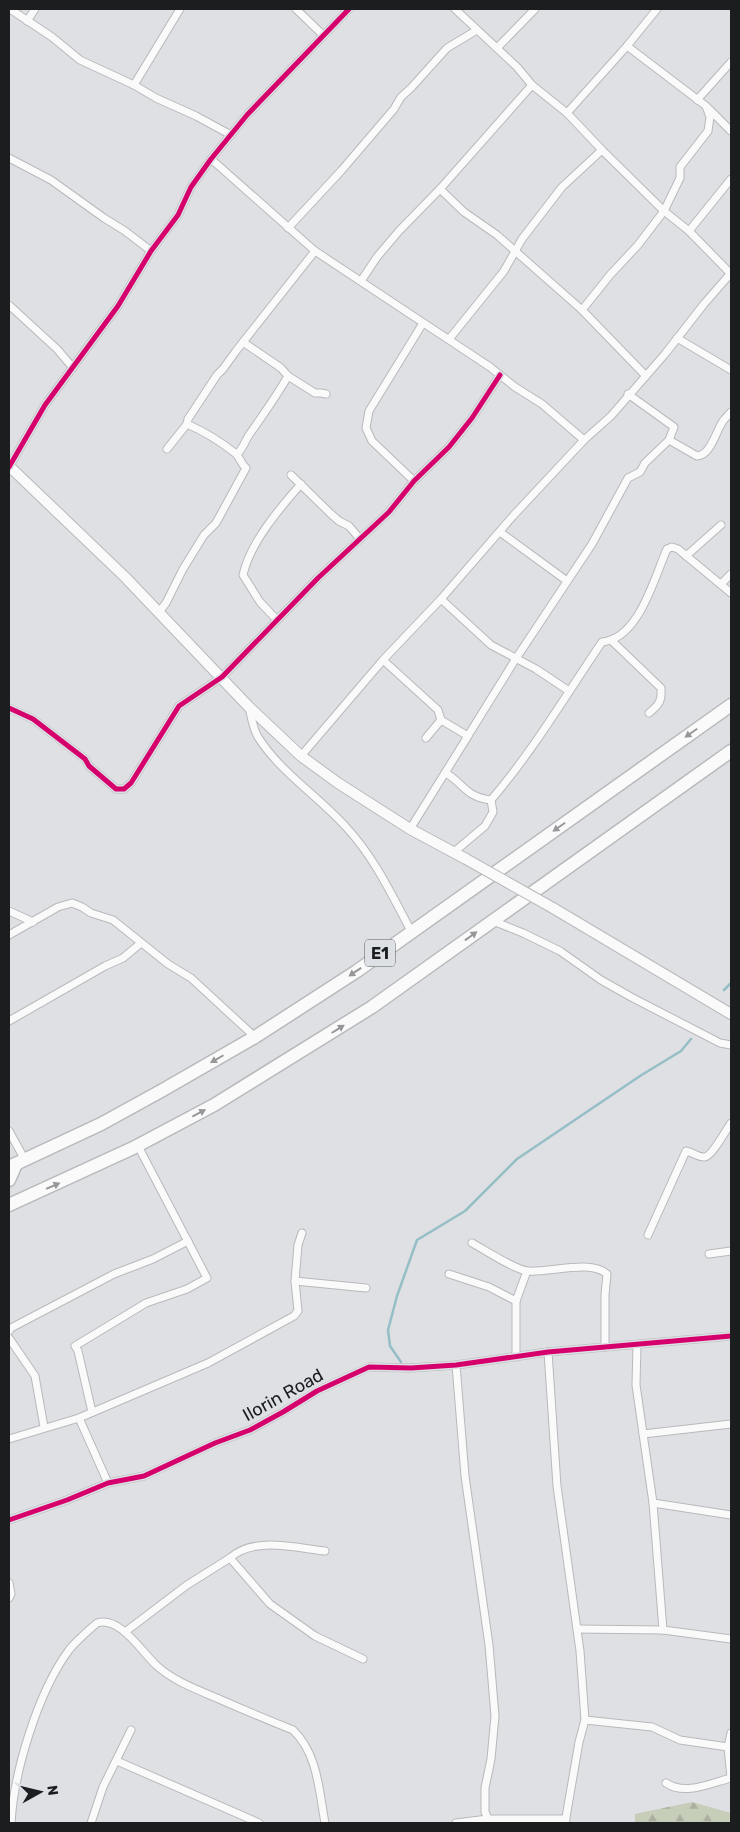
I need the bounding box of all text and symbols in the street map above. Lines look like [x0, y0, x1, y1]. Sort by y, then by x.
one-way arrow [685, 728, 698, 738]
one-way arrow [552, 822, 565, 832]
one-way arrow [464, 931, 477, 942]
road number: E1 [365, 940, 395, 966]
one-way arrow [348, 967, 361, 977]
one-way arrow [331, 1024, 344, 1033]
one-way arrow [211, 1054, 224, 1063]
one-way arrow [191, 1109, 206, 1117]
one-way arrow [46, 1181, 60, 1189]
street label: Ilorin Road [239, 1364, 327, 1426]
north arrow [15, 1767, 65, 1817]
text: N [43, 1784, 61, 1796]

